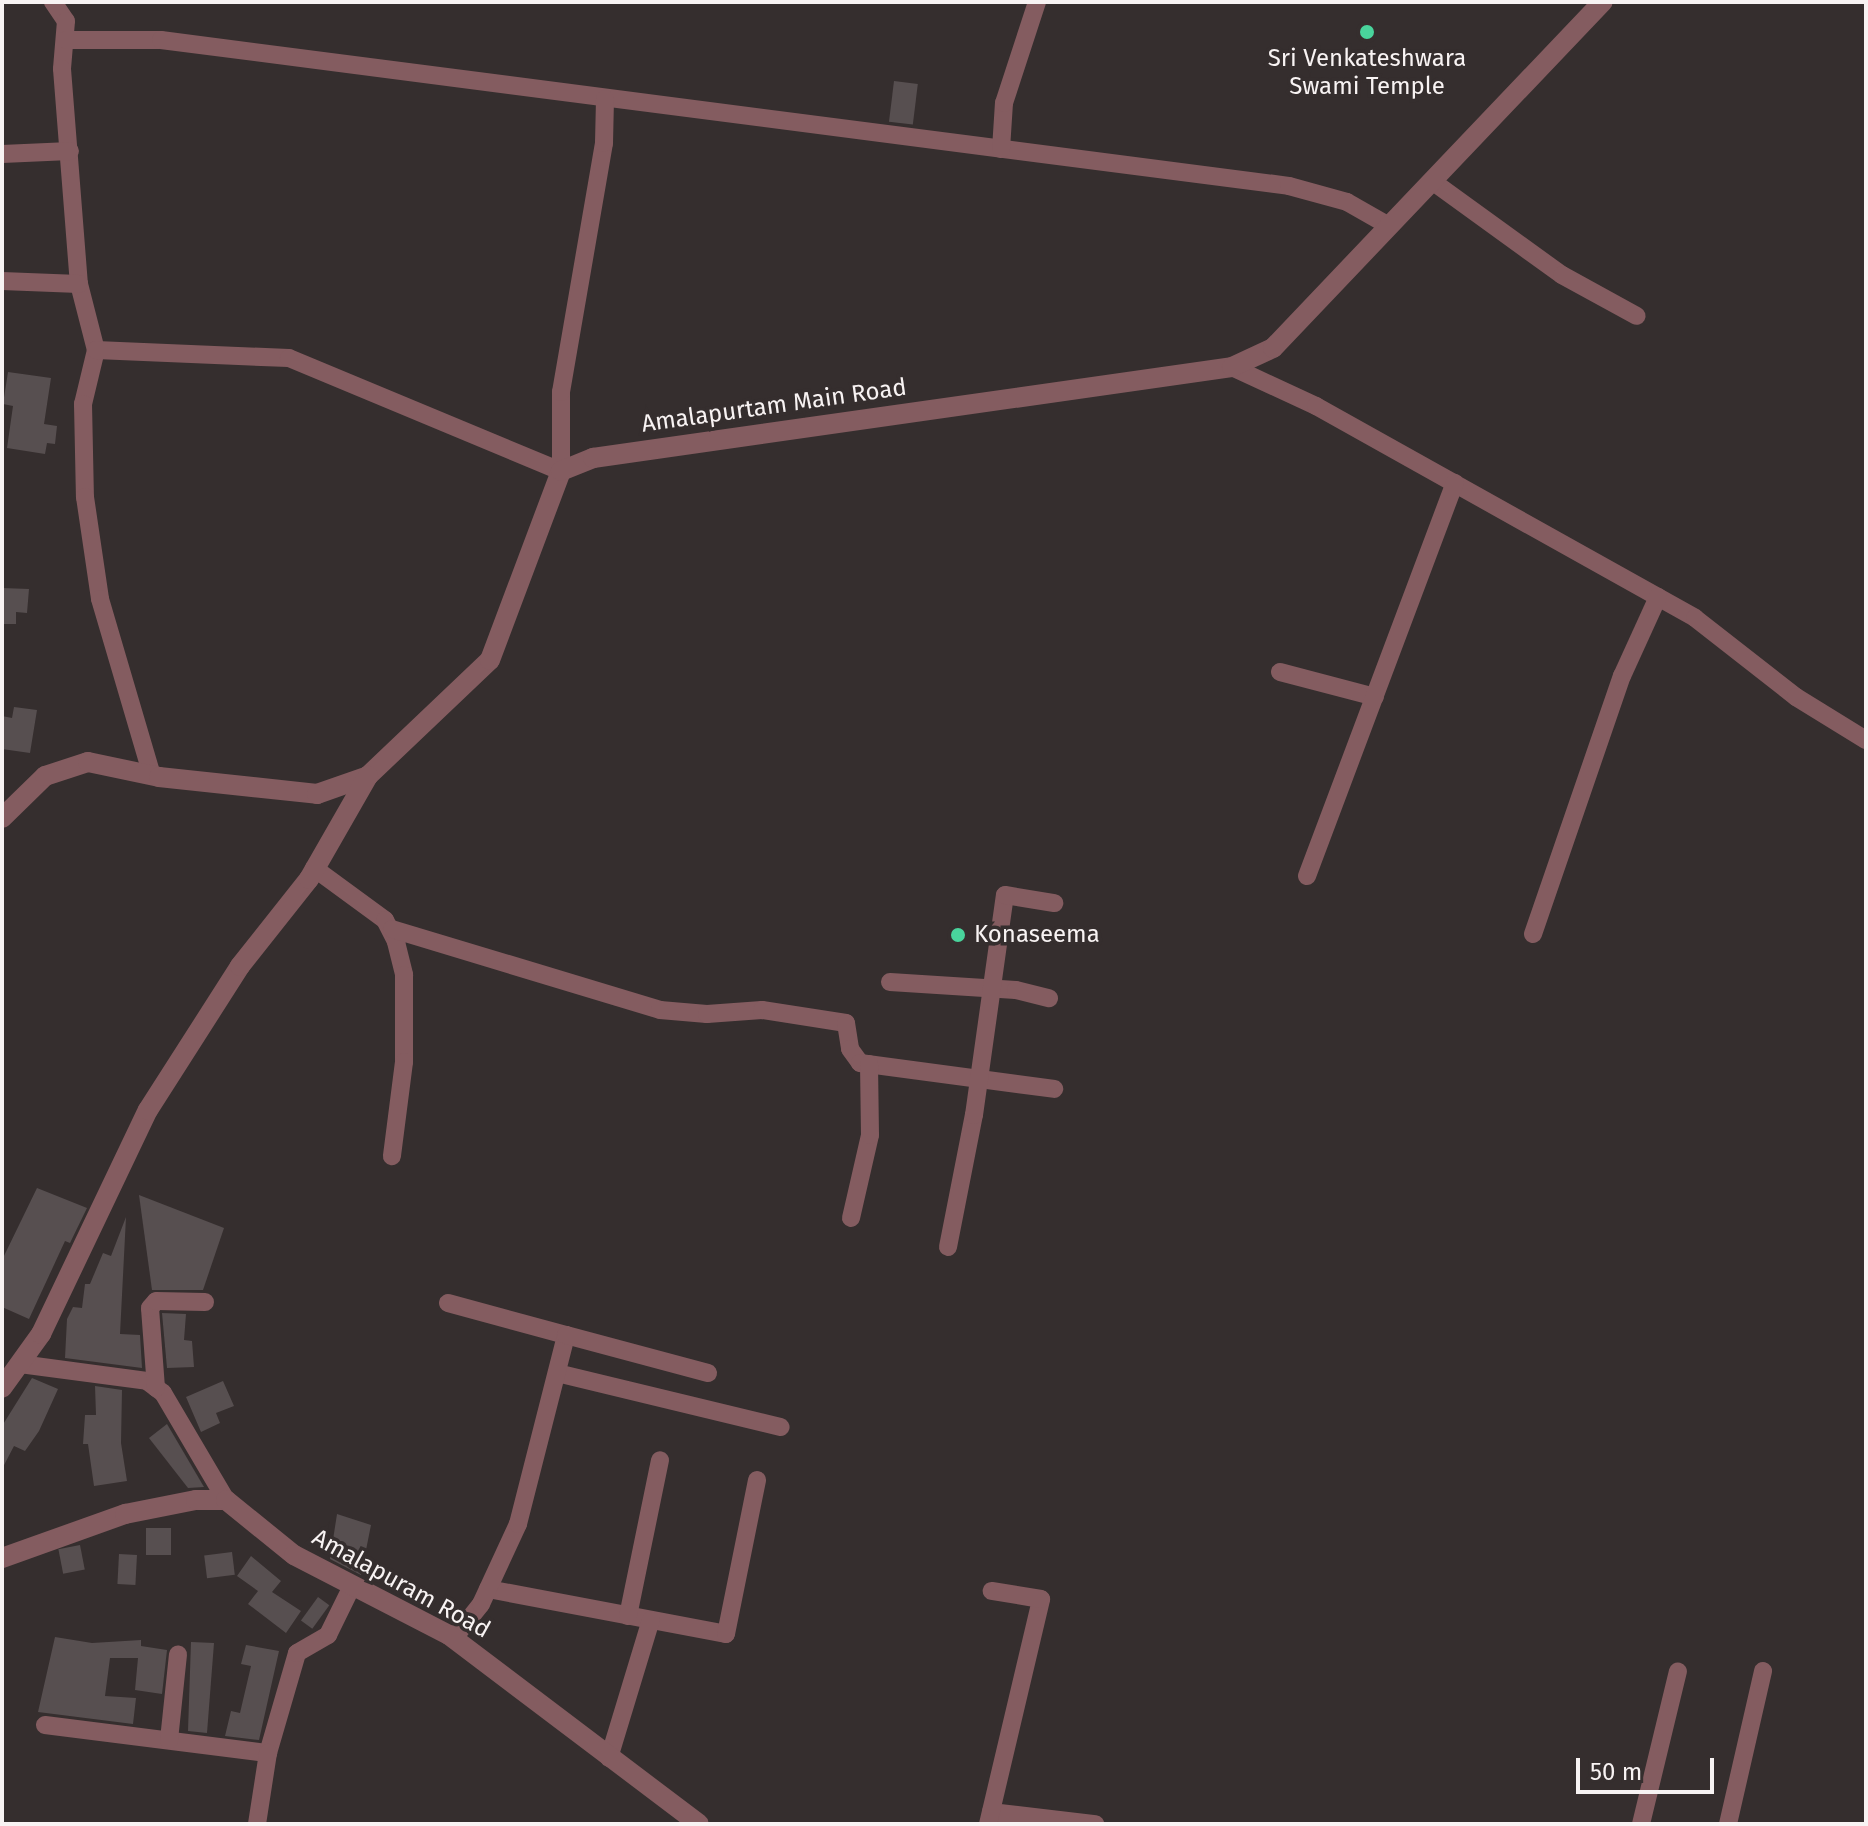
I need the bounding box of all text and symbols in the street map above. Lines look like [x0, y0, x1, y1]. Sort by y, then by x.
marker: Sri Venkateshwara Swami Temple [1358, 23, 1376, 41]
place label: Sri Venkateshwara Swami Temple [1268, 45, 1466, 101]
street label: Amalapurtam Main Road [640, 373, 908, 439]
place label: Konaseema [974, 921, 1100, 949]
marker: Konaseema [949, 926, 967, 944]
street label: Amalapuram Road [307, 1523, 495, 1645]
scale bar [1580, 1742, 1718, 1792]
text: 50 m [1590, 1758, 1642, 1786]

